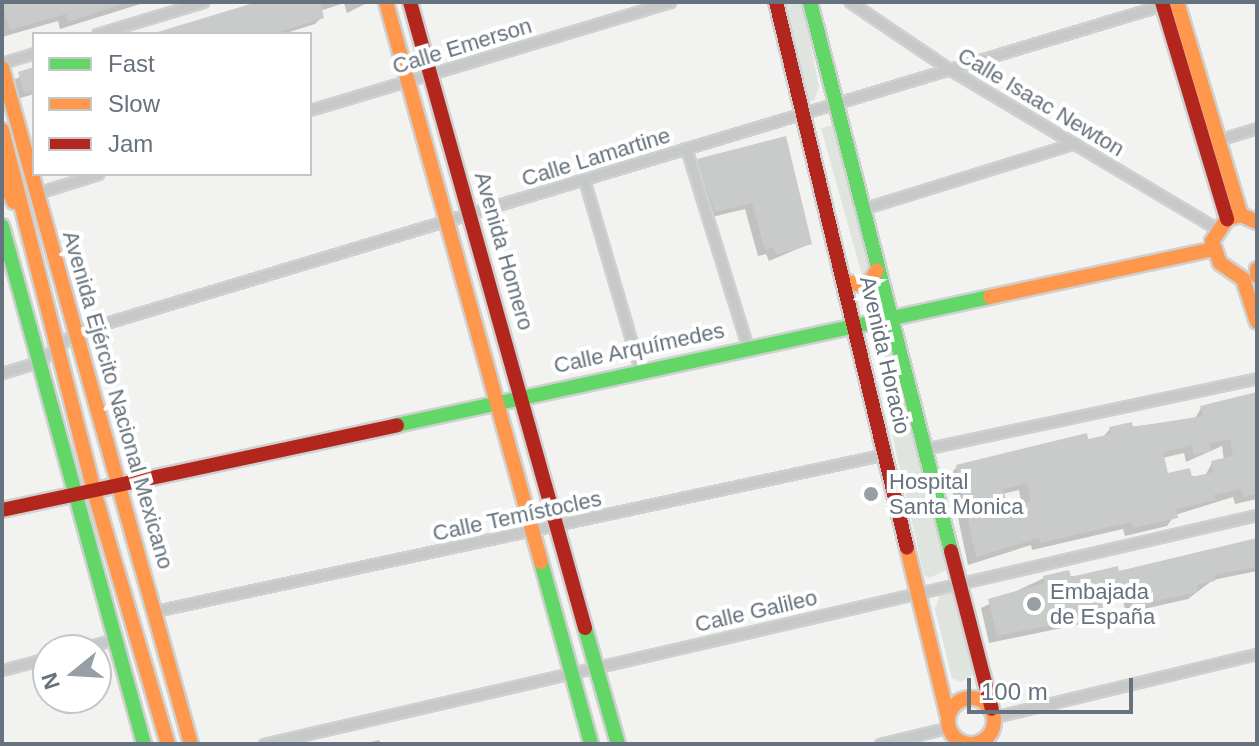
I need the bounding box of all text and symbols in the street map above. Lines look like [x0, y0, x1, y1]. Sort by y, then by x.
street label: Calle Emerson [389, 12, 535, 80]
legend [32, 32, 312, 176]
street label: Calle Isaac Newton [953, 42, 1129, 162]
text: Fast [108, 50, 155, 77]
text: Slow [108, 90, 160, 117]
street label: Calle Lamartine [518, 122, 674, 192]
text: Jam [108, 130, 153, 157]
street label: Avenida Homero [469, 169, 539, 333]
street label: Avenida Ejército Nacional Mexicano [57, 228, 179, 572]
street label: Avenida Horacio [854, 274, 916, 436]
street label: Calle Arquímedes [551, 317, 727, 379]
place label: Hospital Santa Monica [889, 468, 1024, 520]
marker: Hospital Santa Monica [860, 483, 882, 505]
street label: Calle Temístocles [430, 485, 604, 547]
place label: Embajada de España [1050, 578, 1155, 630]
street label: Calle Galileo [692, 584, 820, 638]
marker: Embajada de España [1025, 595, 1043, 613]
north arrow [32, 634, 112, 714]
scale bar [971, 662, 1137, 712]
text: N [36, 670, 65, 692]
text: 100 m [981, 678, 1048, 705]

